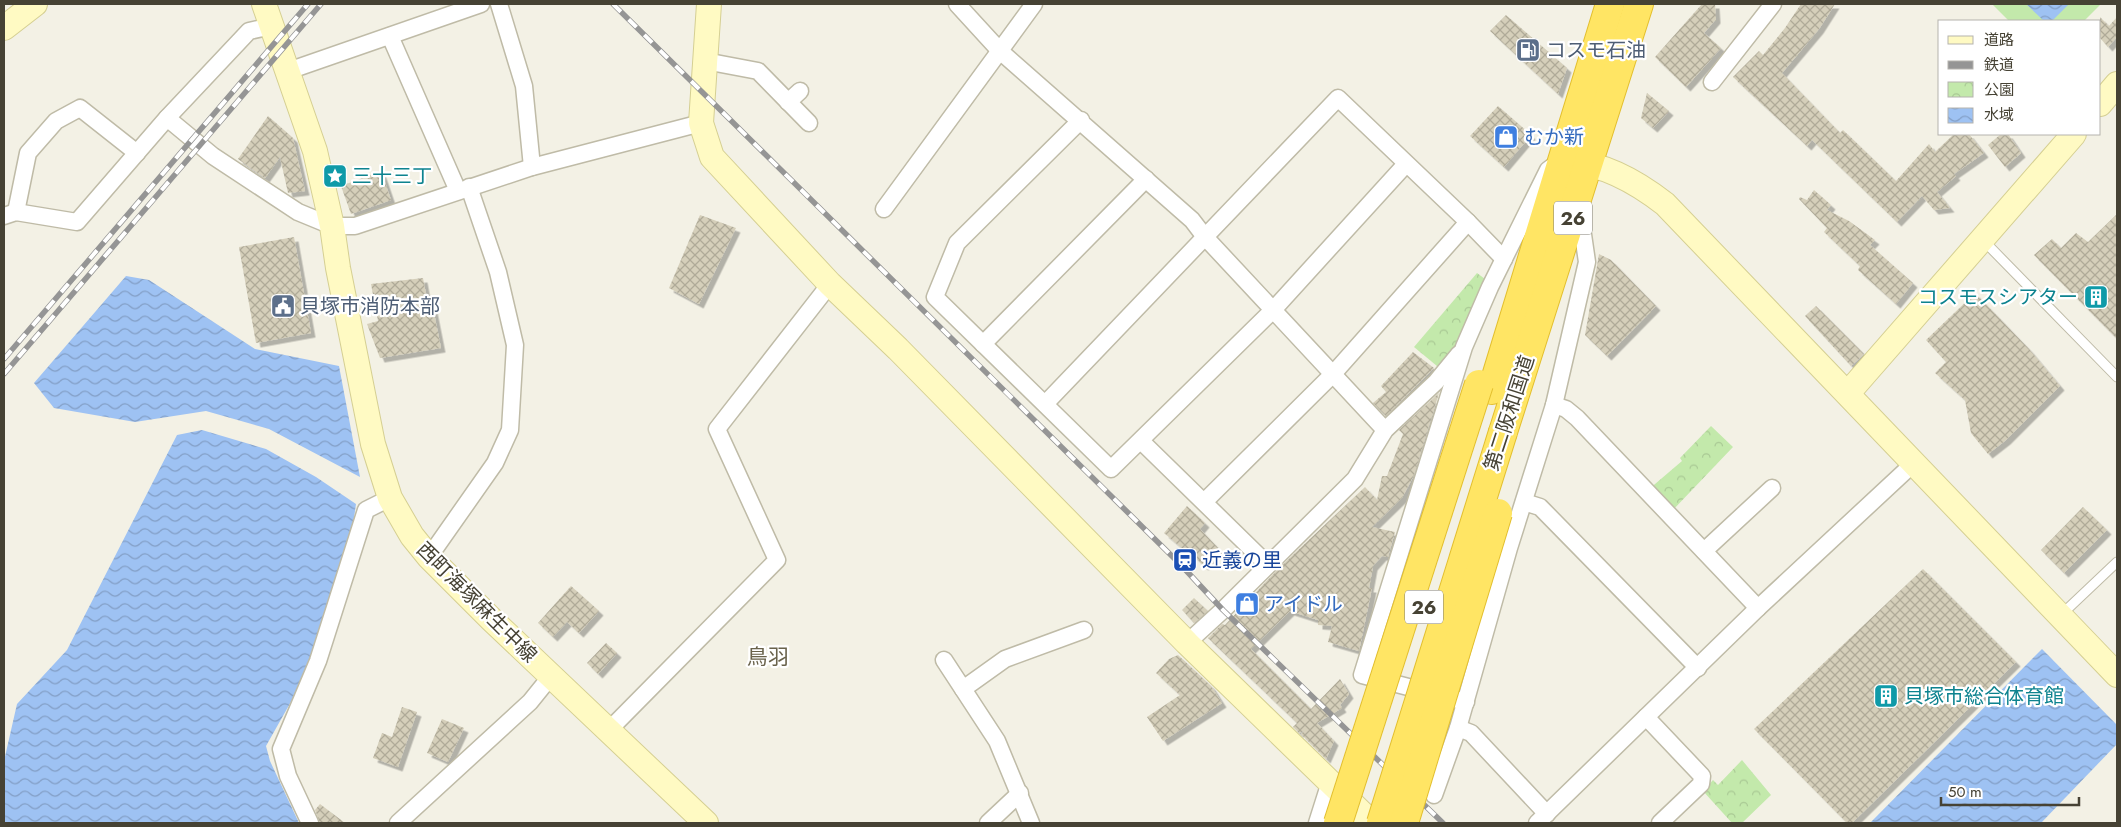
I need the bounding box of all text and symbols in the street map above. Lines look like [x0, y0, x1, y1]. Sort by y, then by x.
legend [1938, 20, 2101, 135]
text: 道路 [1984, 29, 2014, 51]
place label: コスモ石油 [1546, 36, 1646, 65]
fuel station icon: コスモ石油 [1515, 37, 1541, 63]
text: 鉄道 [1984, 54, 2014, 76]
text: 公園 [1984, 79, 2014, 101]
text: 水域 [1984, 104, 2014, 126]
place label: むか新 [1524, 123, 1584, 152]
shop icon: むか新 [1493, 124, 1519, 150]
place label: 三十三丁 [352, 162, 432, 191]
place icon: 三十三丁 [322, 163, 348, 189]
road number: 26 [1554, 202, 1592, 234]
place label: コスモスシアター [1918, 283, 2078, 312]
building icon: コスモスシアター [2083, 284, 2109, 310]
place label: 貝塚市消防本部 [300, 292, 440, 321]
public building icon: 貝塚市消防本部 [270, 293, 296, 319]
street label: 第二阪和国道 [1477, 352, 1542, 475]
street label: 西町海塚麻生中線 [410, 536, 543, 669]
place label: 近義の里 [1202, 546, 1282, 575]
station icon: 近義の里 [1172, 547, 1198, 573]
place label: アイドル [1264, 590, 1343, 619]
road number: 26 [1405, 590, 1443, 624]
shop icon: アイドル [1234, 591, 1260, 617]
district label: 鳥羽 [747, 642, 789, 672]
place label: 貝塚市総合体育館 [1904, 682, 2064, 711]
building icon: 貝塚市総合体育館 [1873, 683, 1899, 709]
scale bar [1941, 774, 2078, 806]
text: 50 m [1948, 781, 1982, 803]

